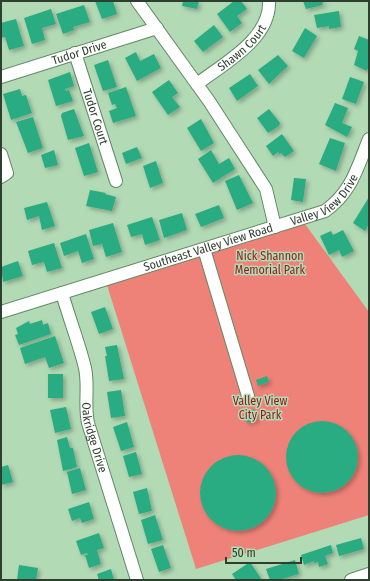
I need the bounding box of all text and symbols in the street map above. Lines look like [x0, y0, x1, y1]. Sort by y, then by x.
street label: Shawn Court [215, 22, 269, 74]
street label: Tudor Drive [50, 37, 108, 68]
street label: Tudor Court [80, 87, 111, 146]
street label: Valley View Drive [289, 172, 361, 228]
street label: Southeast Valley View Road [142, 221, 275, 274]
park label: Nick Shannon Memorial Park [235, 249, 306, 277]
park label: Valley View City Park [233, 394, 287, 422]
street label: Oakridge Drive [79, 402, 110, 474]
scale bar [226, 539, 301, 565]
text: 50 m [232, 546, 256, 560]

